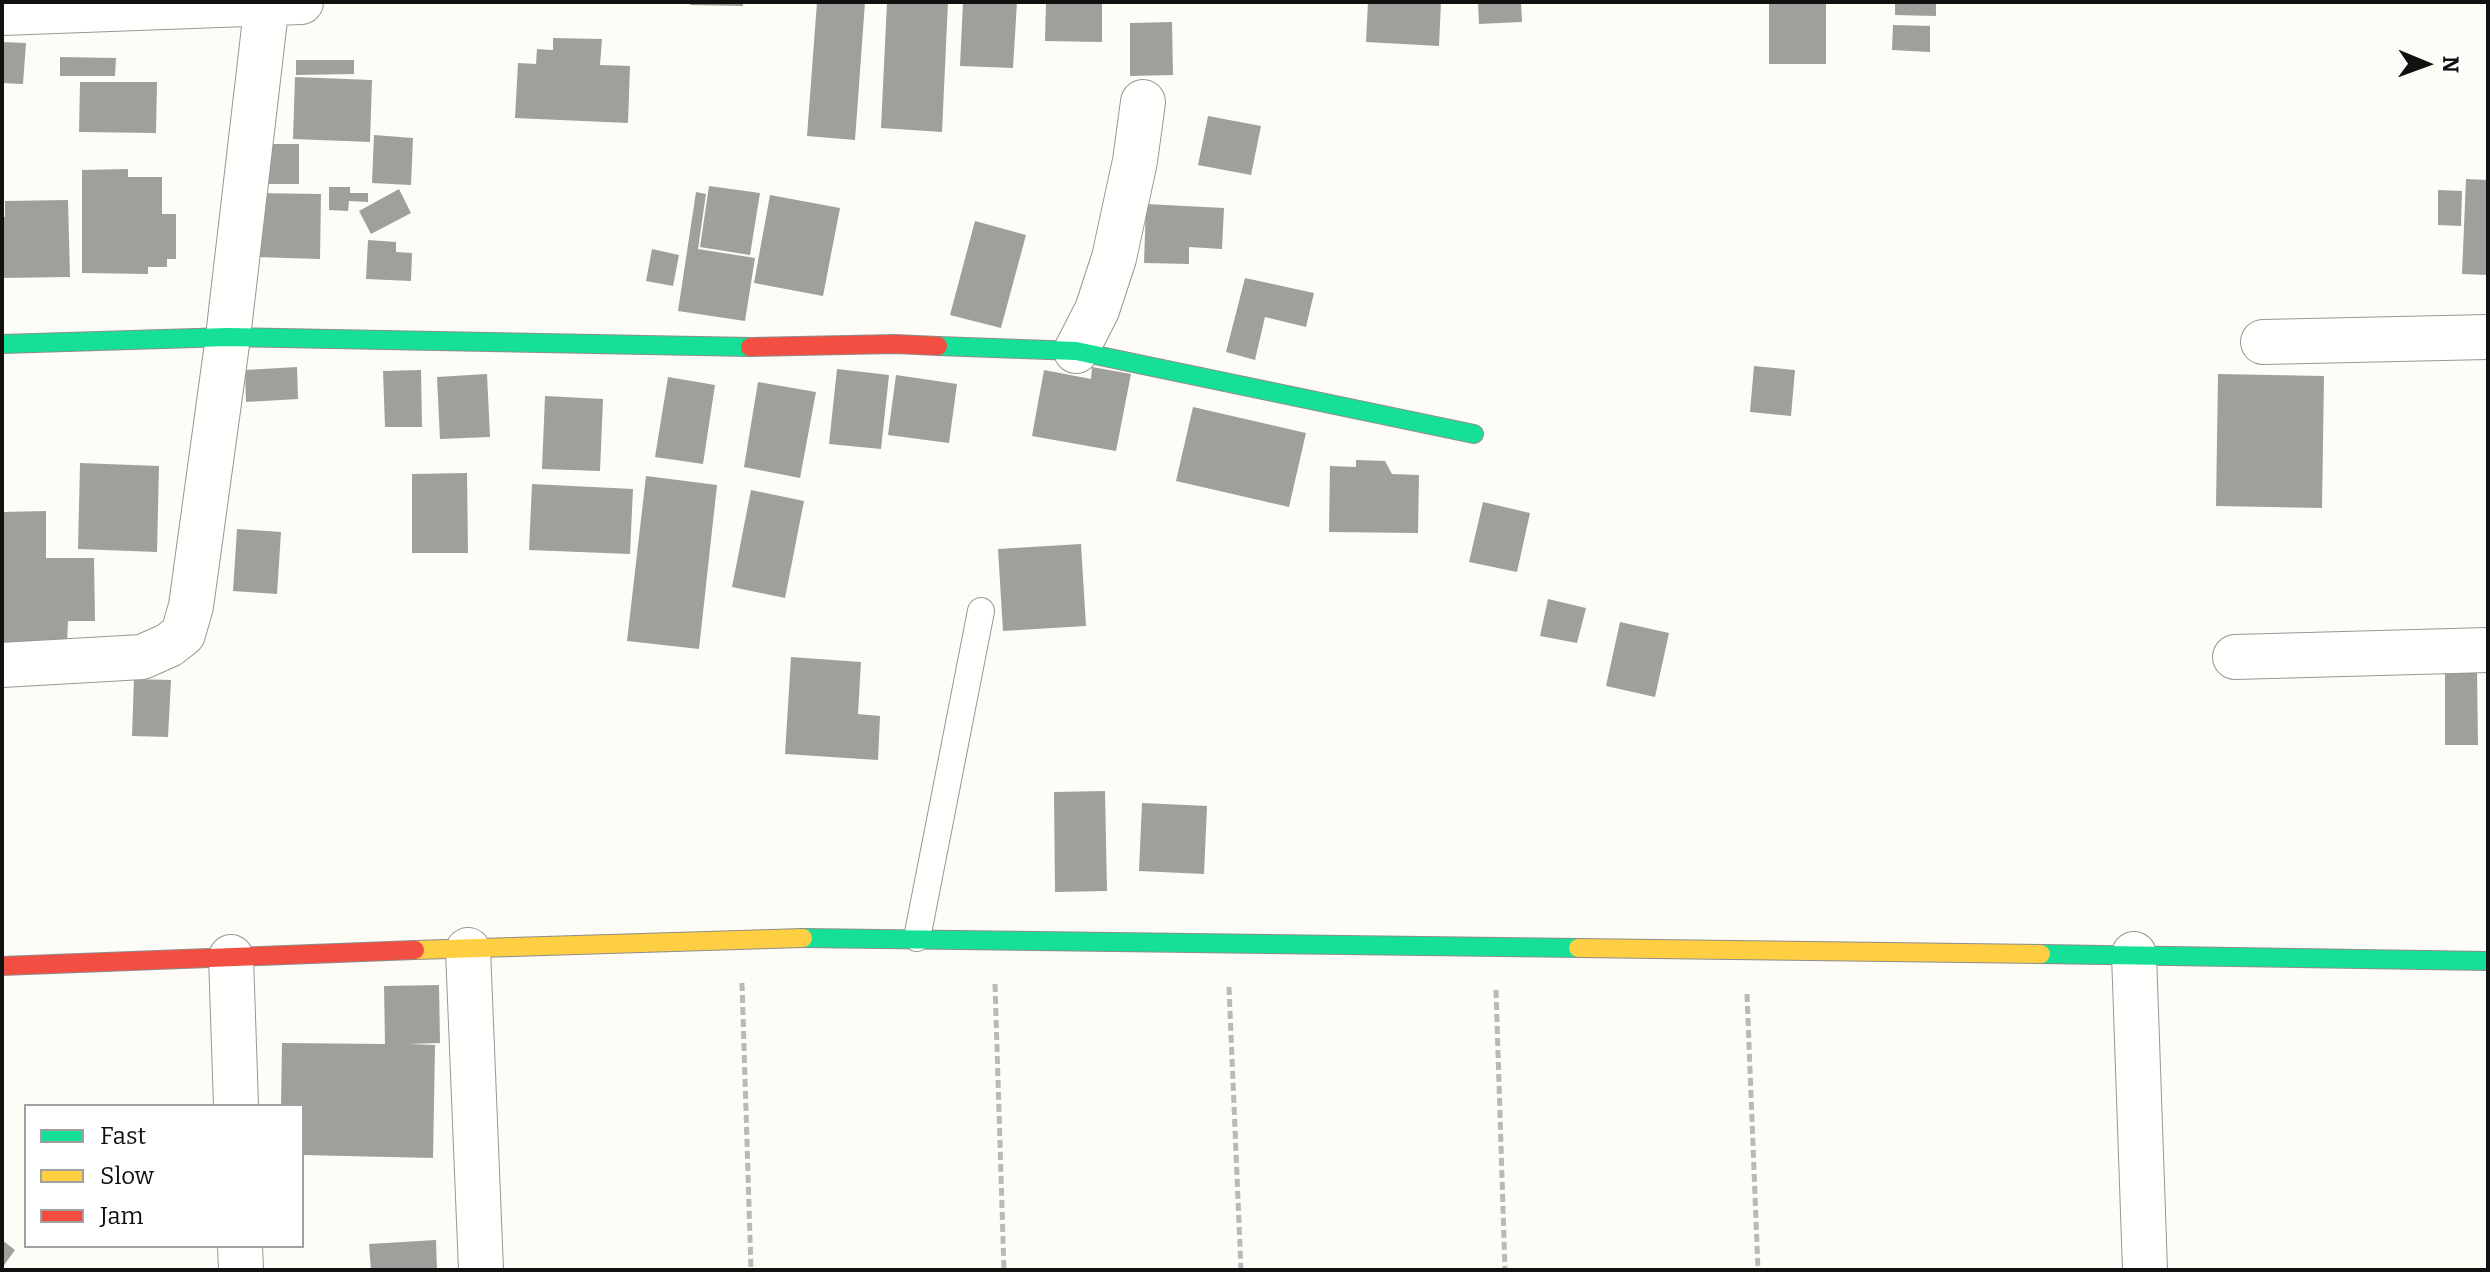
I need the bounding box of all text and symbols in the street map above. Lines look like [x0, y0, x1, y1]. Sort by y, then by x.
north arrow [2386, 24, 2466, 104]
text: N [2437, 56, 2464, 73]
legend [24, 1104, 304, 1248]
text: Fast [100, 1122, 146, 1150]
text: Slow [100, 1162, 154, 1190]
text: Jam [100, 1202, 143, 1230]

